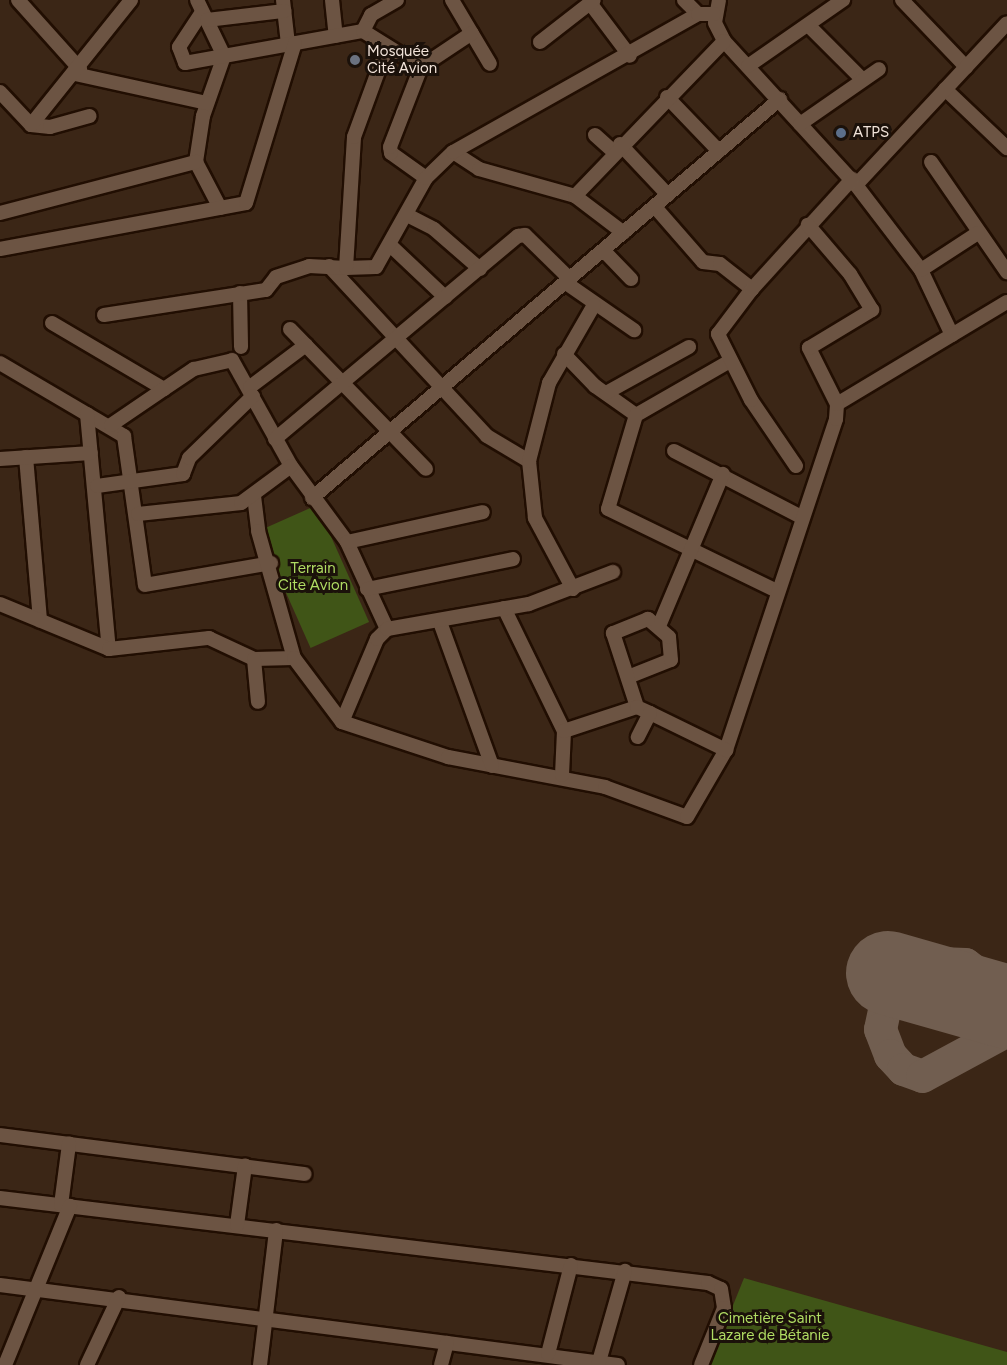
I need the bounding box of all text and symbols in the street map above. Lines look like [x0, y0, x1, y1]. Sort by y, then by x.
place label: Mosquée Cité Avion [367, 42, 437, 77]
marker: Mosquée Cité Avion [348, 53, 362, 67]
place label: ATPS [853, 124, 889, 142]
marker: ATPS [834, 126, 848, 140]
park label: Terrain Cite Avion [278, 559, 348, 594]
park label: Cimetière Saint Lazare de Bétanie [711, 1309, 829, 1344]

